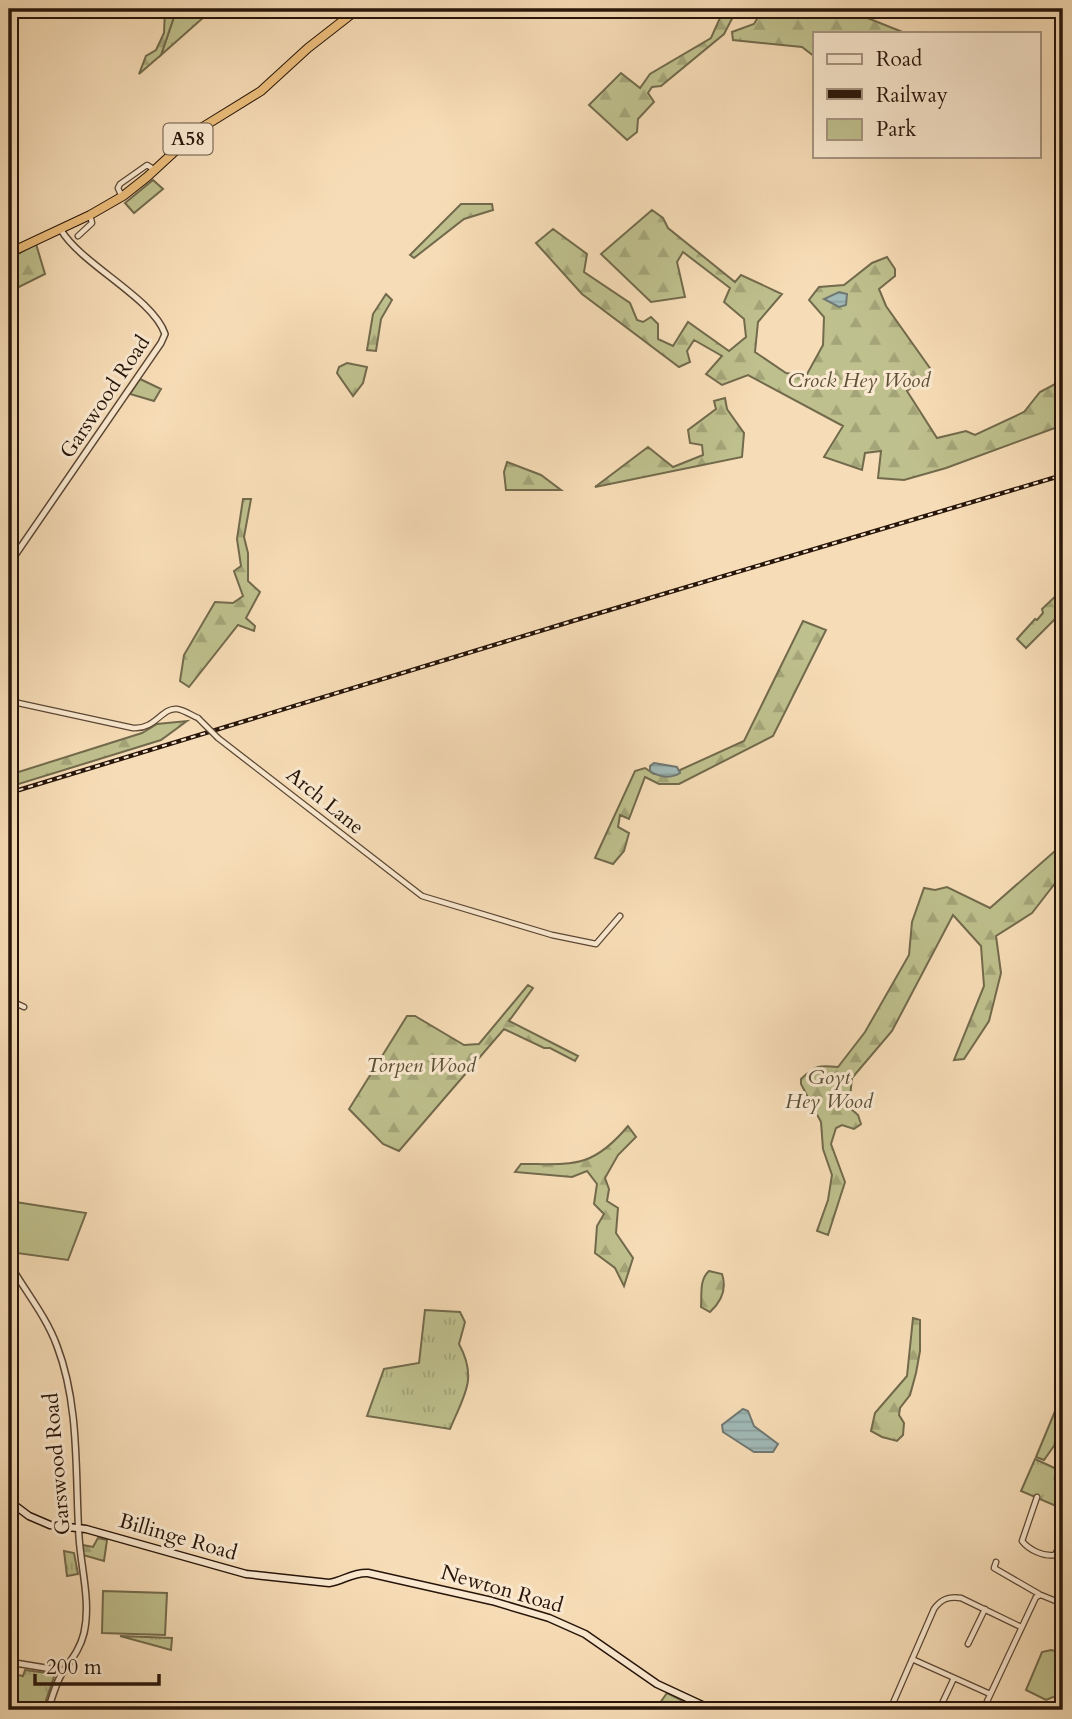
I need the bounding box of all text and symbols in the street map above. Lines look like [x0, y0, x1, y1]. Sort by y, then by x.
legend [813, 32, 1040, 158]
text: Road [876, 45, 922, 74]
text: Railway [876, 81, 948, 110]
text: Park [876, 115, 917, 144]
road number: A58 [164, 124, 212, 154]
street label: Garswood Road [53, 330, 157, 464]
park label: Crock Hey Wood [788, 366, 931, 395]
street label: Arch Lane [280, 761, 370, 841]
park label: Torpen Wood [366, 1051, 477, 1080]
park label: Goyt Hey Wood [785, 1063, 874, 1116]
street label: Garswood Road [36, 1392, 78, 1536]
street label: Billinge Road [115, 1506, 241, 1568]
street label: Newton Road [437, 1558, 567, 1620]
scale bar [35, 1642, 159, 1686]
text: 200 m [46, 1653, 102, 1682]

